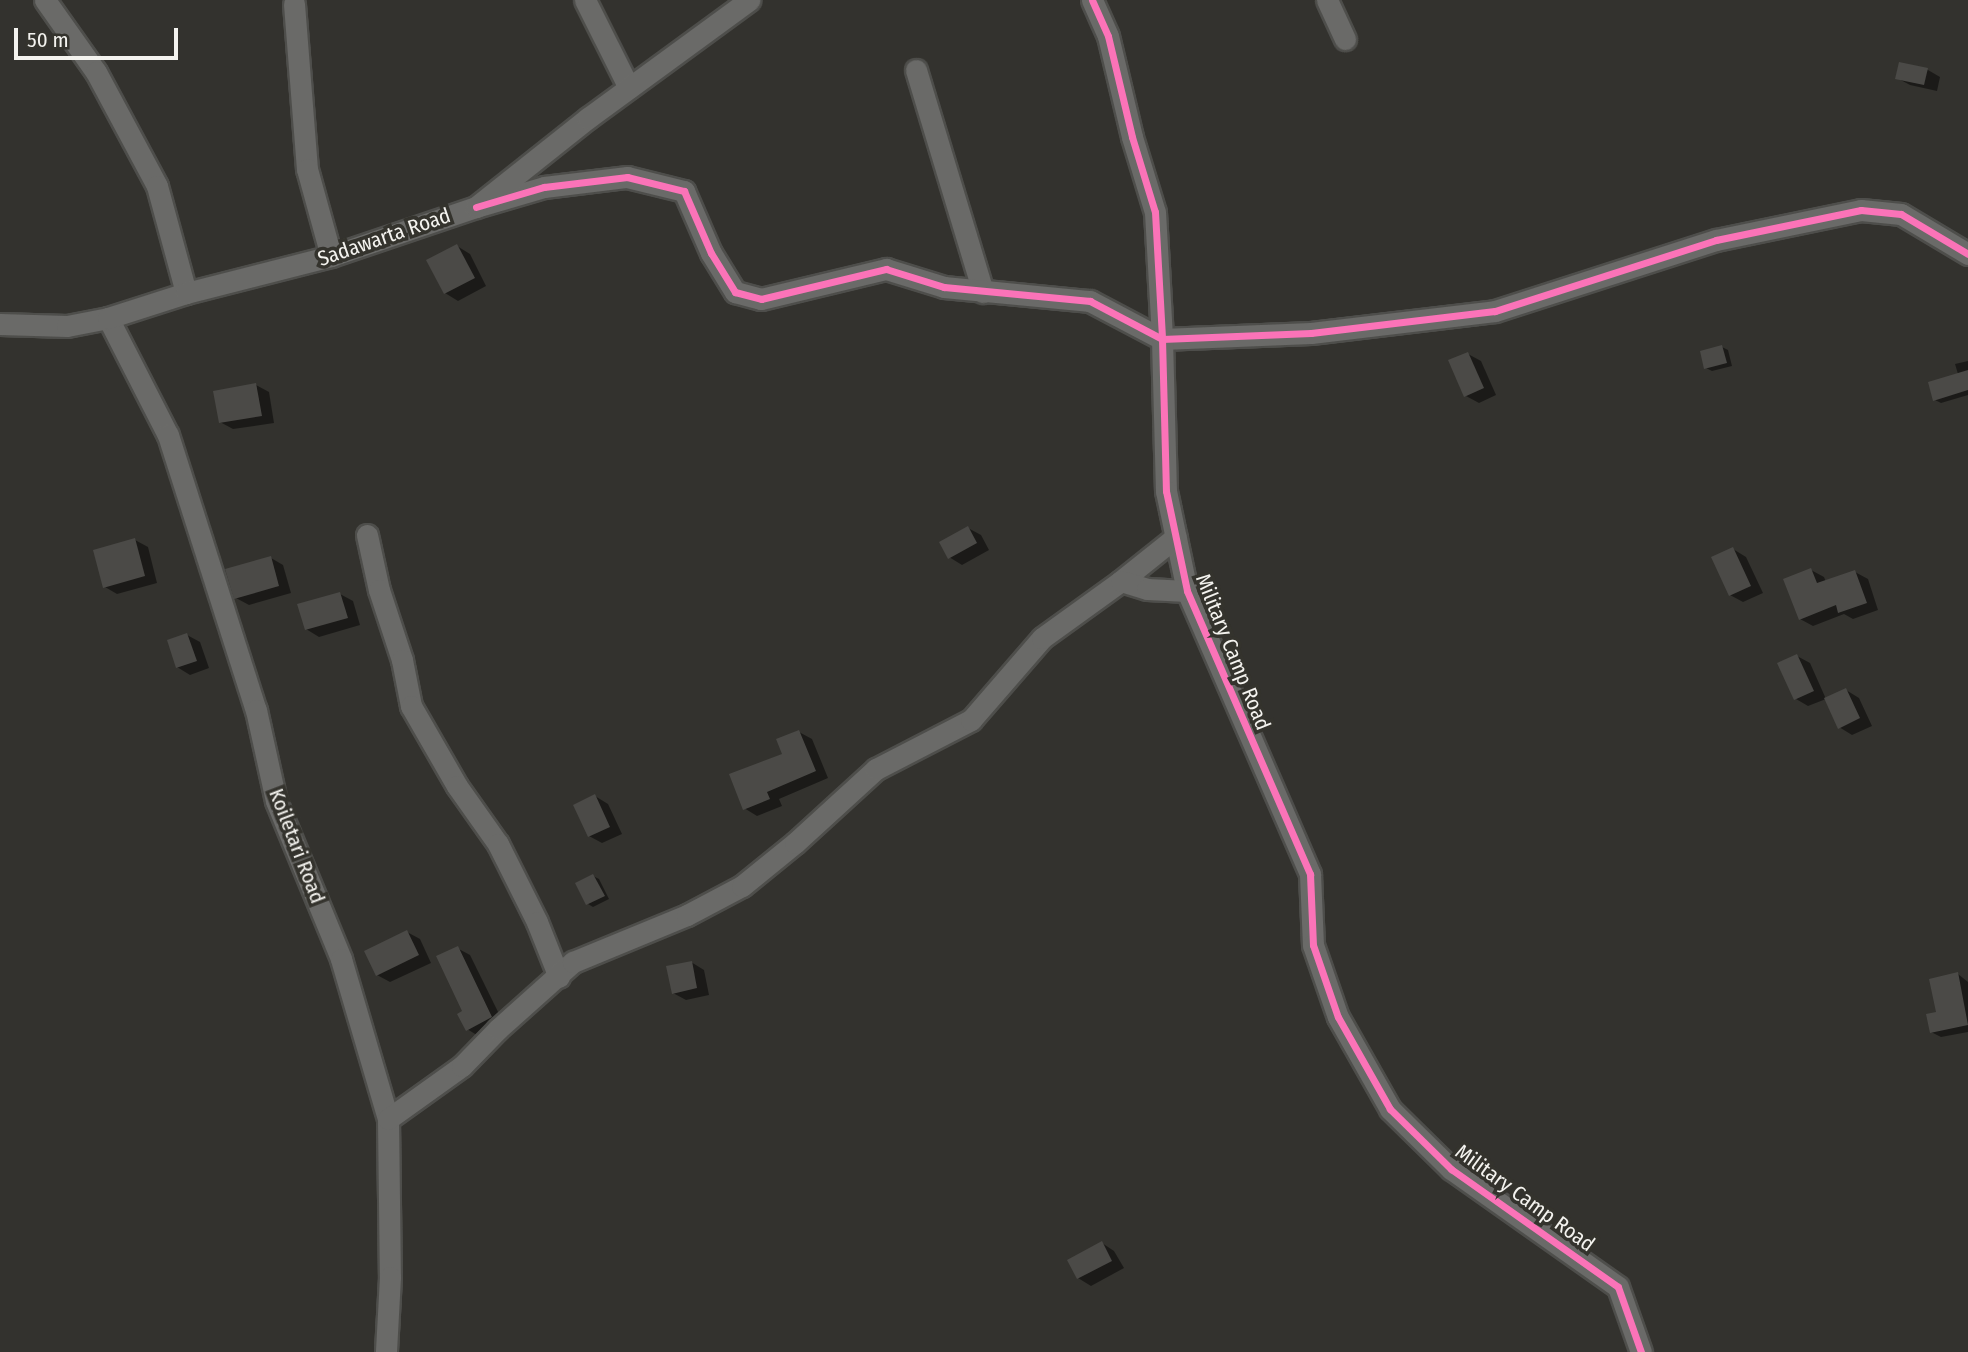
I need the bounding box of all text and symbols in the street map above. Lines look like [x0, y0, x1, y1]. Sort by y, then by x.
scale bar [18, 14, 182, 58]
text: 50 m [27, 27, 69, 53]
street label: Sadawarta Road [314, 203, 454, 271]
street label: Military Camp Road [1190, 570, 1276, 734]
street label: Koiletari Road [264, 785, 330, 907]
street label: Military Camp Road [1450, 1139, 1600, 1257]

